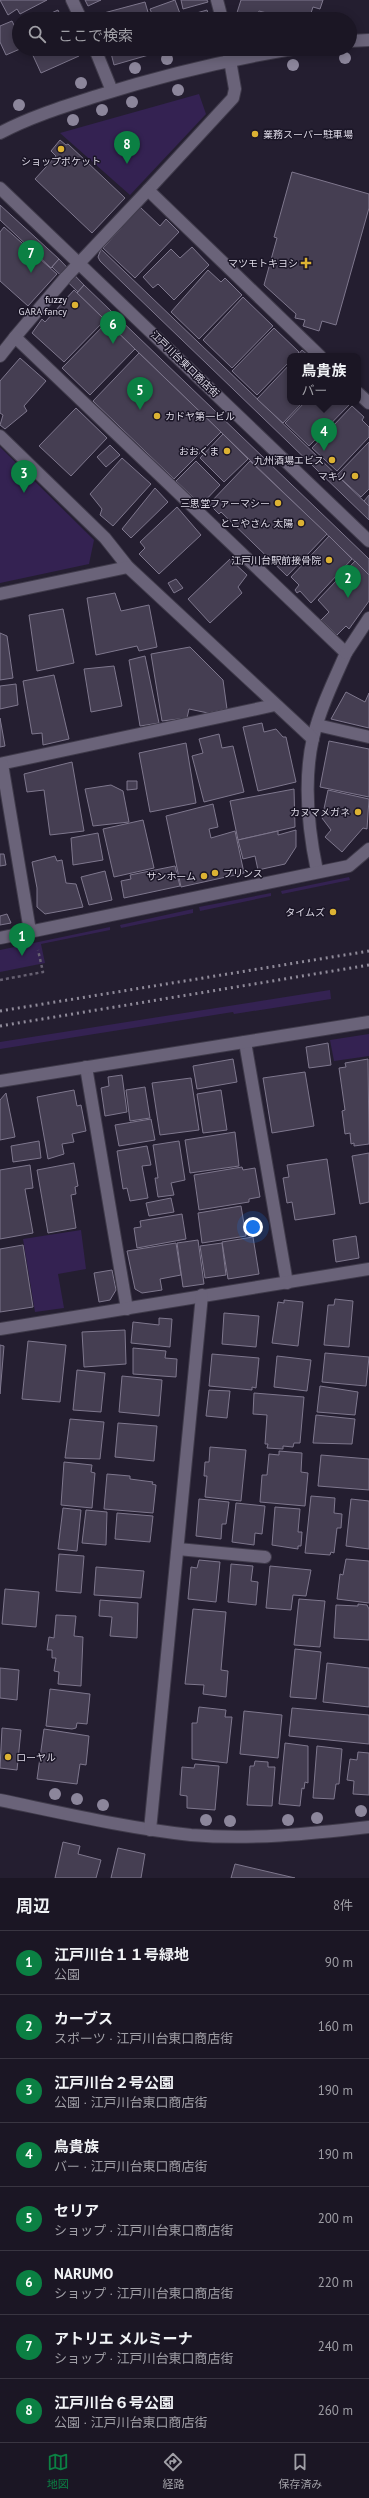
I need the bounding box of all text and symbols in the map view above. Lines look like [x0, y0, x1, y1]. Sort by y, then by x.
search box [12, 12, 357, 56]
icon: search [26, 23, 48, 45]
text: ここで検索 [58, 26, 133, 45]
place label: 業務スーパー駐車場 [263, 128, 353, 141]
marker: 業務スーパー駐車場 [250, 129, 260, 139]
pin: 8 [114, 131, 140, 164]
marker: ショップポケット [56, 144, 66, 154]
place label: ショップポケット [21, 155, 101, 168]
pin: 7 [18, 240, 44, 273]
place label: マツモトキヨシ [228, 257, 298, 270]
marker: マツモトキヨシ [301, 258, 311, 268]
place label: fuzzy GARA fancy [19, 293, 67, 318]
marker: fuzzy GARA fancy [70, 300, 80, 310]
pin: 6 [100, 311, 126, 344]
street label: 江戸川台東口商店街 [148, 328, 222, 400]
popup [287, 353, 361, 405]
text: 鳥貴族 [301, 361, 347, 380]
pin: 5 [127, 377, 153, 410]
text: バー [301, 382, 328, 399]
place label: カドヤ第一ビル [165, 410, 235, 423]
marker: カドヤ第一ビル [152, 411, 162, 421]
pin: 4 [311, 418, 337, 451]
place label: おおくま [179, 445, 219, 458]
marker: おおくま [222, 446, 232, 456]
place label: 九州酒場エビス [254, 454, 324, 467]
marker: 九州酒場エビス [327, 455, 337, 465]
pin: 3 [11, 460, 37, 493]
place label: マキノ [318, 470, 347, 483]
marker: マキノ [350, 471, 360, 481]
place label: 三思堂ファーマシー [180, 497, 270, 510]
marker: 三思堂ファーマシー [273, 498, 283, 508]
place label: とこやさん 太陽 [220, 517, 293, 530]
marker: とこやさん 太陽 [296, 518, 306, 528]
place label: 江戸川台駅前接骨院 [231, 554, 321, 567]
marker: 江戸川台駅前接骨院 [324, 555, 334, 565]
pin: 2 [335, 565, 361, 598]
place label: カヌマメガネ [290, 806, 350, 819]
marker: カヌマメガネ [353, 807, 363, 817]
place label: プリンス [223, 867, 263, 880]
marker: プリンス [210, 868, 220, 878]
place label: サンホーム [146, 870, 196, 883]
marker: サンホーム [199, 871, 209, 881]
place label: タイムズ [285, 906, 325, 919]
marker: タイムズ [328, 907, 338, 917]
pin: 1 [9, 923, 35, 956]
your location [243, 1217, 263, 1237]
place label: ローヤル [16, 1751, 56, 1764]
marker: ローヤル [3, 1752, 13, 1762]
text: 周辺 [16, 1895, 50, 1917]
text: 8件 [333, 1897, 353, 1914]
text: 江戸川台１１号緑地 [54, 1945, 189, 1964]
text: 1 [25, 1954, 33, 1971]
text: 90 m [325, 1954, 353, 1971]
text: 公園 [54, 1966, 80, 1983]
text: カーブス [54, 2009, 113, 2028]
text: 2 [25, 2018, 33, 2035]
text: 160 m [318, 2018, 353, 2035]
text: スポーツ · 江戸川台東口商店街 [54, 2030, 233, 2047]
text: 江戸川台２号公園 [54, 2073, 174, 2092]
text: 3 [25, 2082, 33, 2099]
text: 190 m [318, 2082, 353, 2099]
text: 公園 · 江戸川台東口商店街 [54, 2094, 207, 2111]
text: 鳥貴族 [54, 2137, 99, 2156]
text: 4 [25, 2146, 33, 2163]
text: 190 m [318, 2146, 353, 2163]
text: バー · 江戸川台東口商店街 [54, 2158, 207, 2175]
text: セリア [54, 2201, 99, 2220]
text: 5 [25, 2210, 33, 2227]
text: 200 m [318, 2210, 353, 2227]
text: ショップ · 江戸川台東口商店街 [54, 2222, 233, 2239]
text: NARUMO [54, 2264, 113, 2283]
text: 6 [25, 2274, 33, 2291]
text: 220 m [318, 2274, 353, 2291]
text: ショップ · 江戸川台東口商店街 [54, 2285, 233, 2302]
text: アトリエ メルミーナ [54, 2329, 193, 2348]
text: 7 [25, 2338, 33, 2355]
text: 240 m [318, 2338, 353, 2355]
text: ショップ · 江戸川台東口商店街 [54, 2350, 233, 2367]
text: 江戸川台６号公園 [54, 2393, 174, 2412]
text: 8 [25, 2402, 33, 2419]
text: 260 m [318, 2402, 353, 2419]
text: 公園 · 江戸川台東口商店街 [54, 2414, 207, 2431]
tab: 地図 [47, 2451, 69, 2491]
tab: 経路 [162, 2451, 184, 2491]
tab: 保存済み [278, 2451, 322, 2491]

